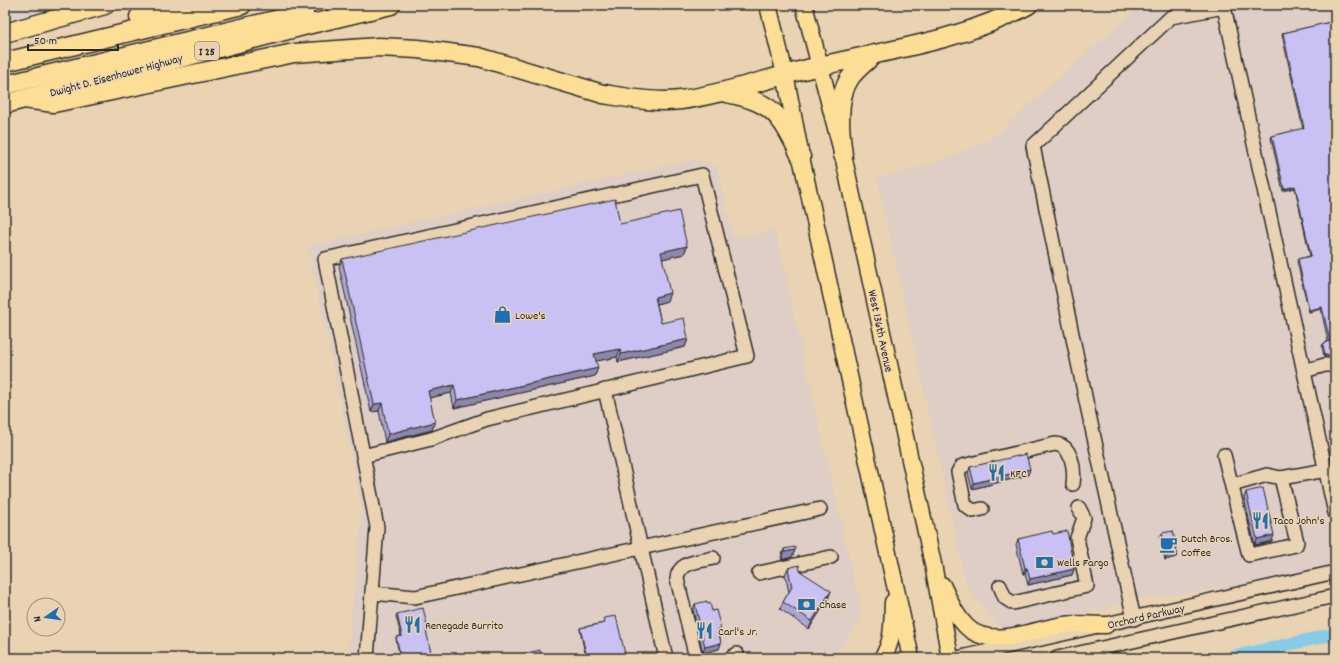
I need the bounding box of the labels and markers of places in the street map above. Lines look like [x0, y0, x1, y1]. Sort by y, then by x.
shop icon: Lowe's [492, 305, 512, 325]
place label: Lowe's [515, 308, 546, 325]
restaurant icon: KFC [987, 463, 1007, 483]
place label: KFC [1010, 466, 1027, 483]
restaurant icon: Taco John's [1250, 510, 1270, 530]
place label: Taco John's [1273, 513, 1325, 530]
place label: Dutch Bros. Coffee [1181, 531, 1232, 562]
cafe icon: Dutch Bros. Coffee [1158, 535, 1178, 555]
bank icon: Wells Fargo [1034, 552, 1054, 572]
place label: Wells Fargo [1057, 555, 1109, 572]
bank icon: Chase [796, 594, 816, 614]
place label: Chase [819, 597, 846, 614]
restaurant icon: Renegade Burrito [402, 615, 422, 635]
place label: Renegade Burrito [425, 618, 503, 635]
restaurant icon: Carl's Jr. [695, 621, 715, 641]
place label: Carl's Jr. [718, 624, 758, 641]

